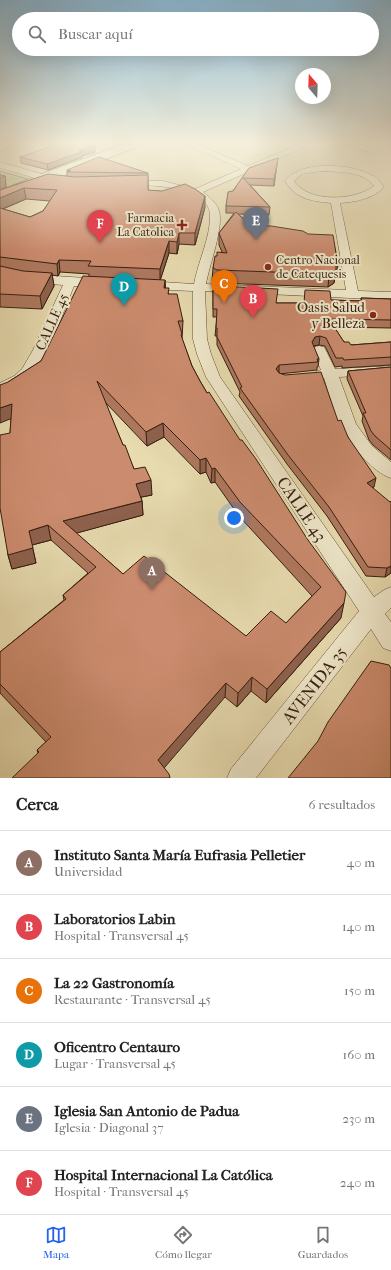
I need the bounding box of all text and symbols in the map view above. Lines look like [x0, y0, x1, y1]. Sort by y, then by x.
search box [12, 12, 379, 56]
icon: search [26, 23, 48, 45]
text: Buscar aquí [58, 25, 133, 43]
north arrow [295, 68, 331, 104]
pin: E [243, 207, 269, 240]
pin: F [87, 210, 113, 243]
place label: Farmacia La Catolica [117, 211, 174, 239]
marker: Farmacia La Catolica [177, 220, 187, 230]
place label: Centro Nacional de Catequesis [276, 253, 361, 281]
marker: Centro Nacional de Catequesis [263, 262, 273, 272]
pin: C [211, 270, 237, 303]
pin: D [111, 273, 137, 306]
pin: B [240, 285, 266, 318]
street label: CALLE 45 [32, 291, 72, 353]
place label: Oasis Salud y Belleza [297, 299, 366, 332]
marker: Oasis Salud y Belleza [368, 310, 378, 320]
street label: CALLE 43 [273, 473, 331, 545]
your location [224, 508, 244, 528]
pin: A [139, 557, 165, 590]
street label: AVENIDA 35 [277, 642, 350, 728]
text: Cerca [16, 794, 58, 814]
text: 6 resultados [308, 797, 375, 812]
text: Instituto Santa María Eufrasia Pelletier [54, 846, 305, 864]
text: A [25, 855, 33, 870]
text: 40 m [347, 855, 375, 870]
text: Universidad [54, 864, 122, 879]
text: Laboratorios Labin [54, 910, 176, 928]
text: B [25, 919, 33, 934]
text: 140 m [342, 919, 375, 934]
text: Hospital · Transversal 45 [54, 928, 189, 943]
text: La 22 Gastronomía [54, 974, 174, 992]
text: C [25, 983, 33, 998]
text: 150 m [344, 983, 375, 998]
text: Restaurante · Transversal 45 [54, 992, 211, 1007]
text: Oficentro Centauro [54, 1038, 180, 1056]
text: D [24, 1047, 34, 1062]
text: 160 m [343, 1047, 375, 1062]
text: Lugar · Transversal 45 [54, 1056, 176, 1071]
text: Iglesia San Antonio de Padua [54, 1102, 239, 1120]
text: E [25, 1111, 33, 1126]
text: 230 m [342, 1111, 375, 1126]
text: Iglesia · Diagonal 37 [54, 1120, 163, 1135]
text: Hospital Internacional La Católica [54, 1166, 273, 1184]
text: F [26, 1175, 32, 1190]
text: 240 m [340, 1175, 375, 1190]
text: Hospital · Transversal 45 [54, 1184, 189, 1199]
tab: Mapa [43, 1224, 69, 1261]
tab: Cómo llegar [155, 1224, 212, 1261]
tab: Guardados [298, 1224, 348, 1261]

